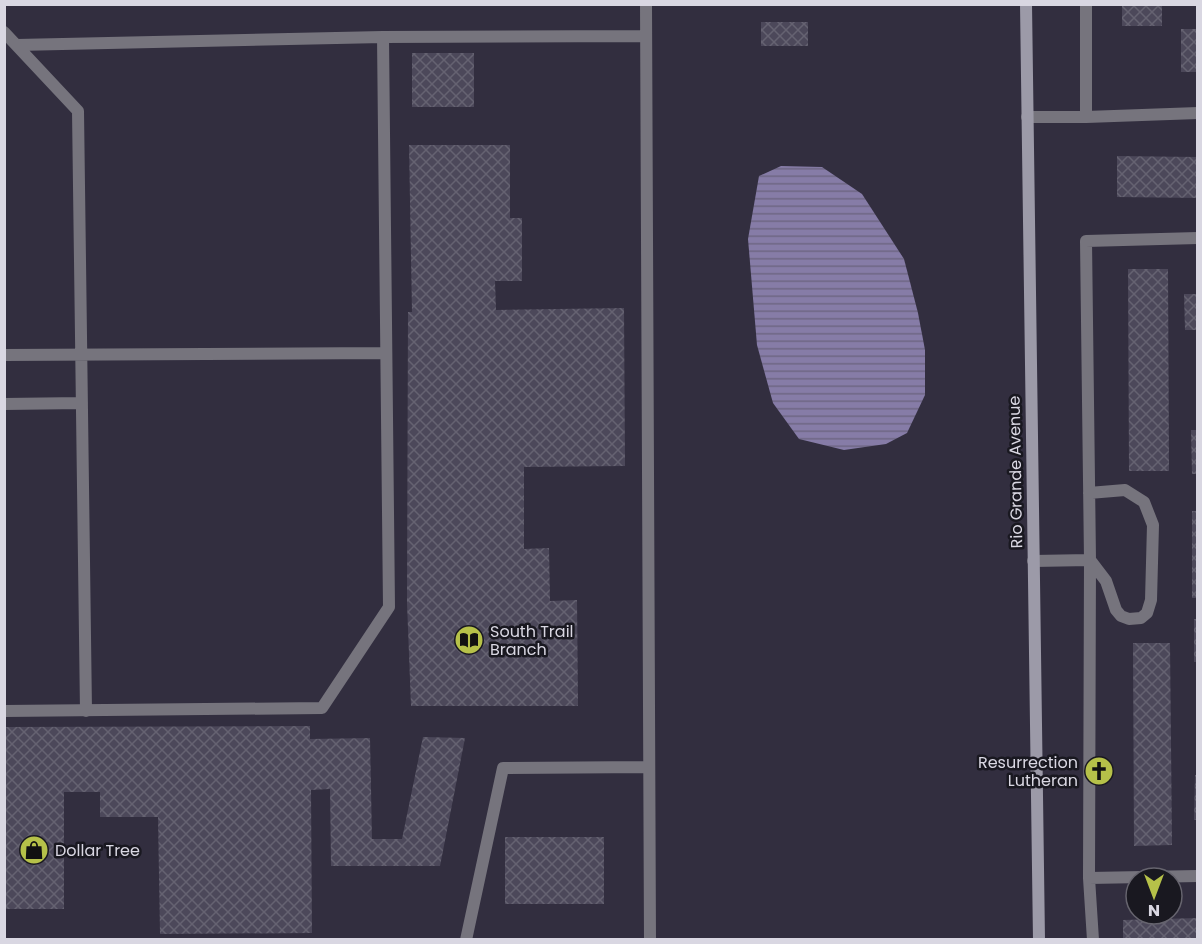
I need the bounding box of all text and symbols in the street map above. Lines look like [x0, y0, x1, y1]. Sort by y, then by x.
street label: Rio Grande Avenue [1003, 395, 1028, 549]
place label: South Trail Branch [490, 620, 574, 661]
library icon: South Trail Branch [453, 624, 485, 656]
place label: Resurrection Lutheran [978, 751, 1078, 792]
church icon: Resurrection Lutheran [1083, 755, 1115, 787]
shop icon: Dollar Tree [18, 834, 50, 866]
place label: Dollar Tree [55, 839, 140, 862]
north arrow [1124, 866, 1184, 926]
text: N [1148, 899, 1160, 922]

